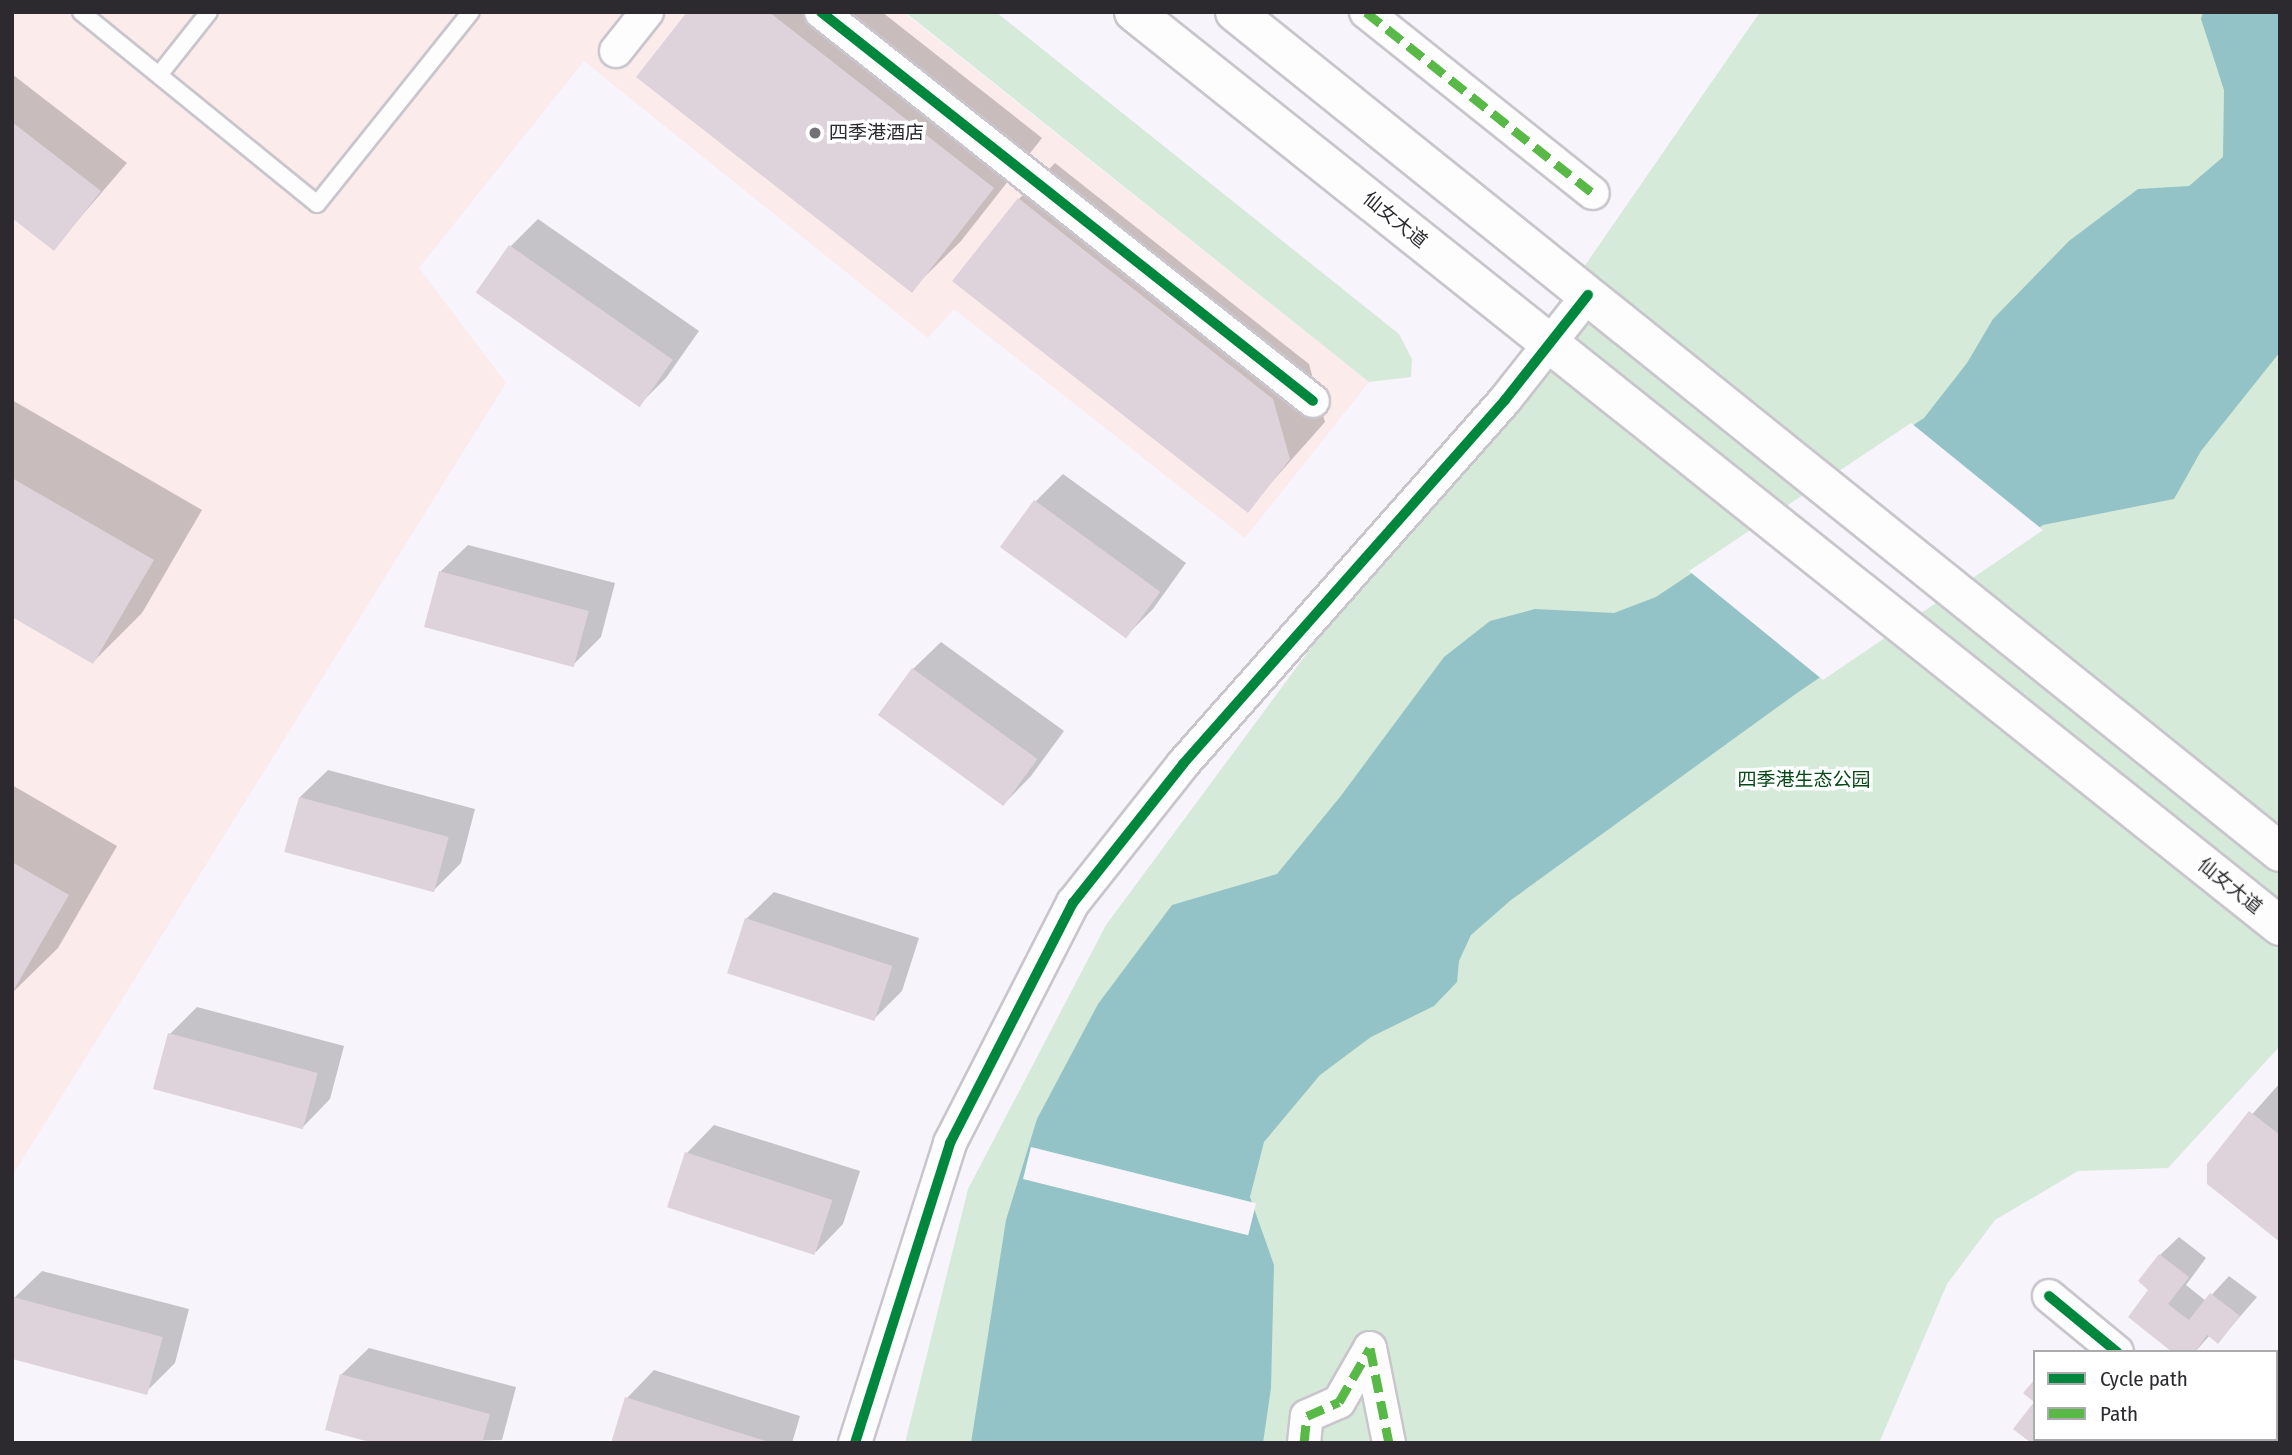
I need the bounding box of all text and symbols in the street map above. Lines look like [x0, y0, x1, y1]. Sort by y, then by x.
place label: 四季港酒店 [829, 122, 924, 144]
marker: 四季港酒店 [807, 125, 823, 141]
street label: 仙女大道 [1358, 187, 1432, 253]
park label: 四季港生态公园 [1738, 769, 1870, 791]
street label: 仙女大道 [2193, 853, 2267, 919]
legend [2033, 1350, 2278, 1441]
text: Cycle path [2100, 1366, 2188, 1392]
text: Path [2100, 1401, 2138, 1427]

